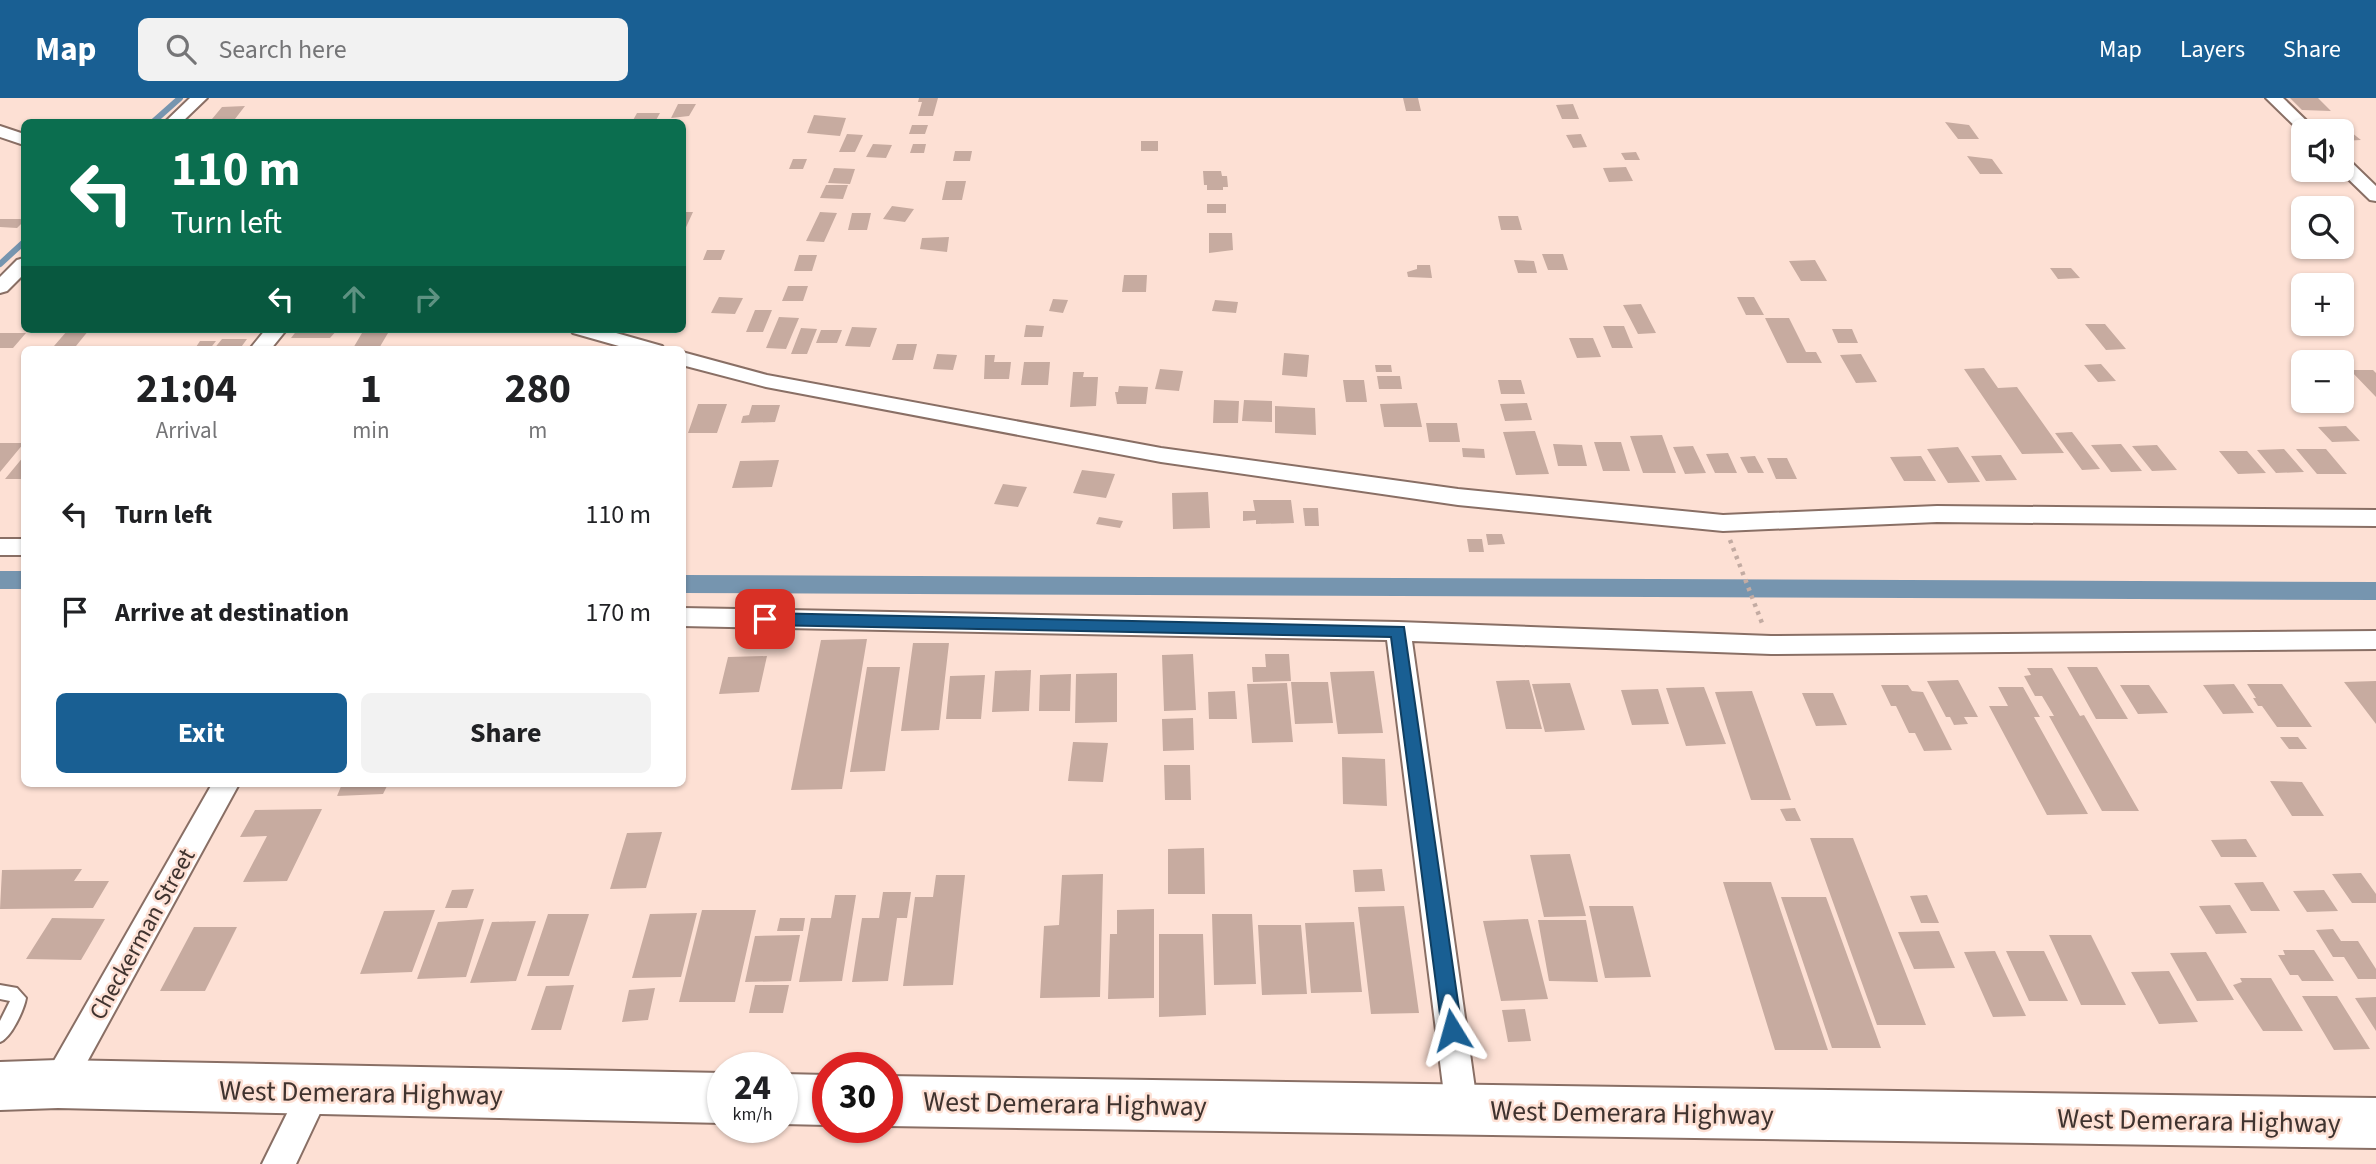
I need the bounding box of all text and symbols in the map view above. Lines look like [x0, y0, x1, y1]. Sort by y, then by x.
search box [138, 18, 628, 81]
text: Map [35, 26, 96, 73]
icon: search [162, 30, 200, 68]
text: Search here [218, 31, 347, 68]
text: Map [2099, 32, 2142, 67]
text: Layers [2180, 32, 2245, 67]
text: Share [2283, 32, 2341, 67]
map controls [2291, 119, 2354, 413]
button: sound [2291, 119, 2354, 182]
text: 110 m [171, 135, 300, 205]
icon: left [56, 147, 147, 238]
button: search [2291, 196, 2354, 259]
text: Turn left [171, 200, 282, 246]
button: + [2291, 273, 2354, 336]
icon: left [262, 280, 300, 318]
icon: ahead [335, 280, 373, 318]
icon: right [408, 280, 446, 318]
button: − [2291, 350, 2354, 413]
text: 21:04 [136, 359, 237, 419]
text: 1 [360, 359, 382, 419]
text: 280 [504, 359, 571, 419]
text: Arrival [156, 414, 218, 447]
text: min [352, 414, 390, 447]
text: m [528, 414, 547, 447]
icon: left [56, 495, 94, 533]
text: Turn left [115, 496, 212, 533]
text: 110 m [585, 496, 651, 533]
pin [735, 589, 795, 649]
icon: arrive [56, 593, 94, 631]
text: Arrive at destination [115, 594, 349, 631]
text: 170 m [585, 594, 651, 631]
icon: arrive [746, 600, 784, 638]
button: Exit [56, 693, 347, 773]
button: Share [361, 693, 651, 773]
street label: Checkerman Street [81, 842, 204, 1026]
position arrow [1415, 993, 1489, 1067]
speed limit sign: 30 [812, 1052, 903, 1143]
text: 24 [734, 1063, 771, 1113]
street label: West Demerara Highway [219, 1071, 503, 1115]
street label: West Demerara Highway [923, 1082, 1207, 1126]
street label: West Demerara Highway [1490, 1091, 1774, 1135]
street label: West Demerara Highway [2057, 1099, 2341, 1143]
text: km/h [733, 1102, 772, 1127]

